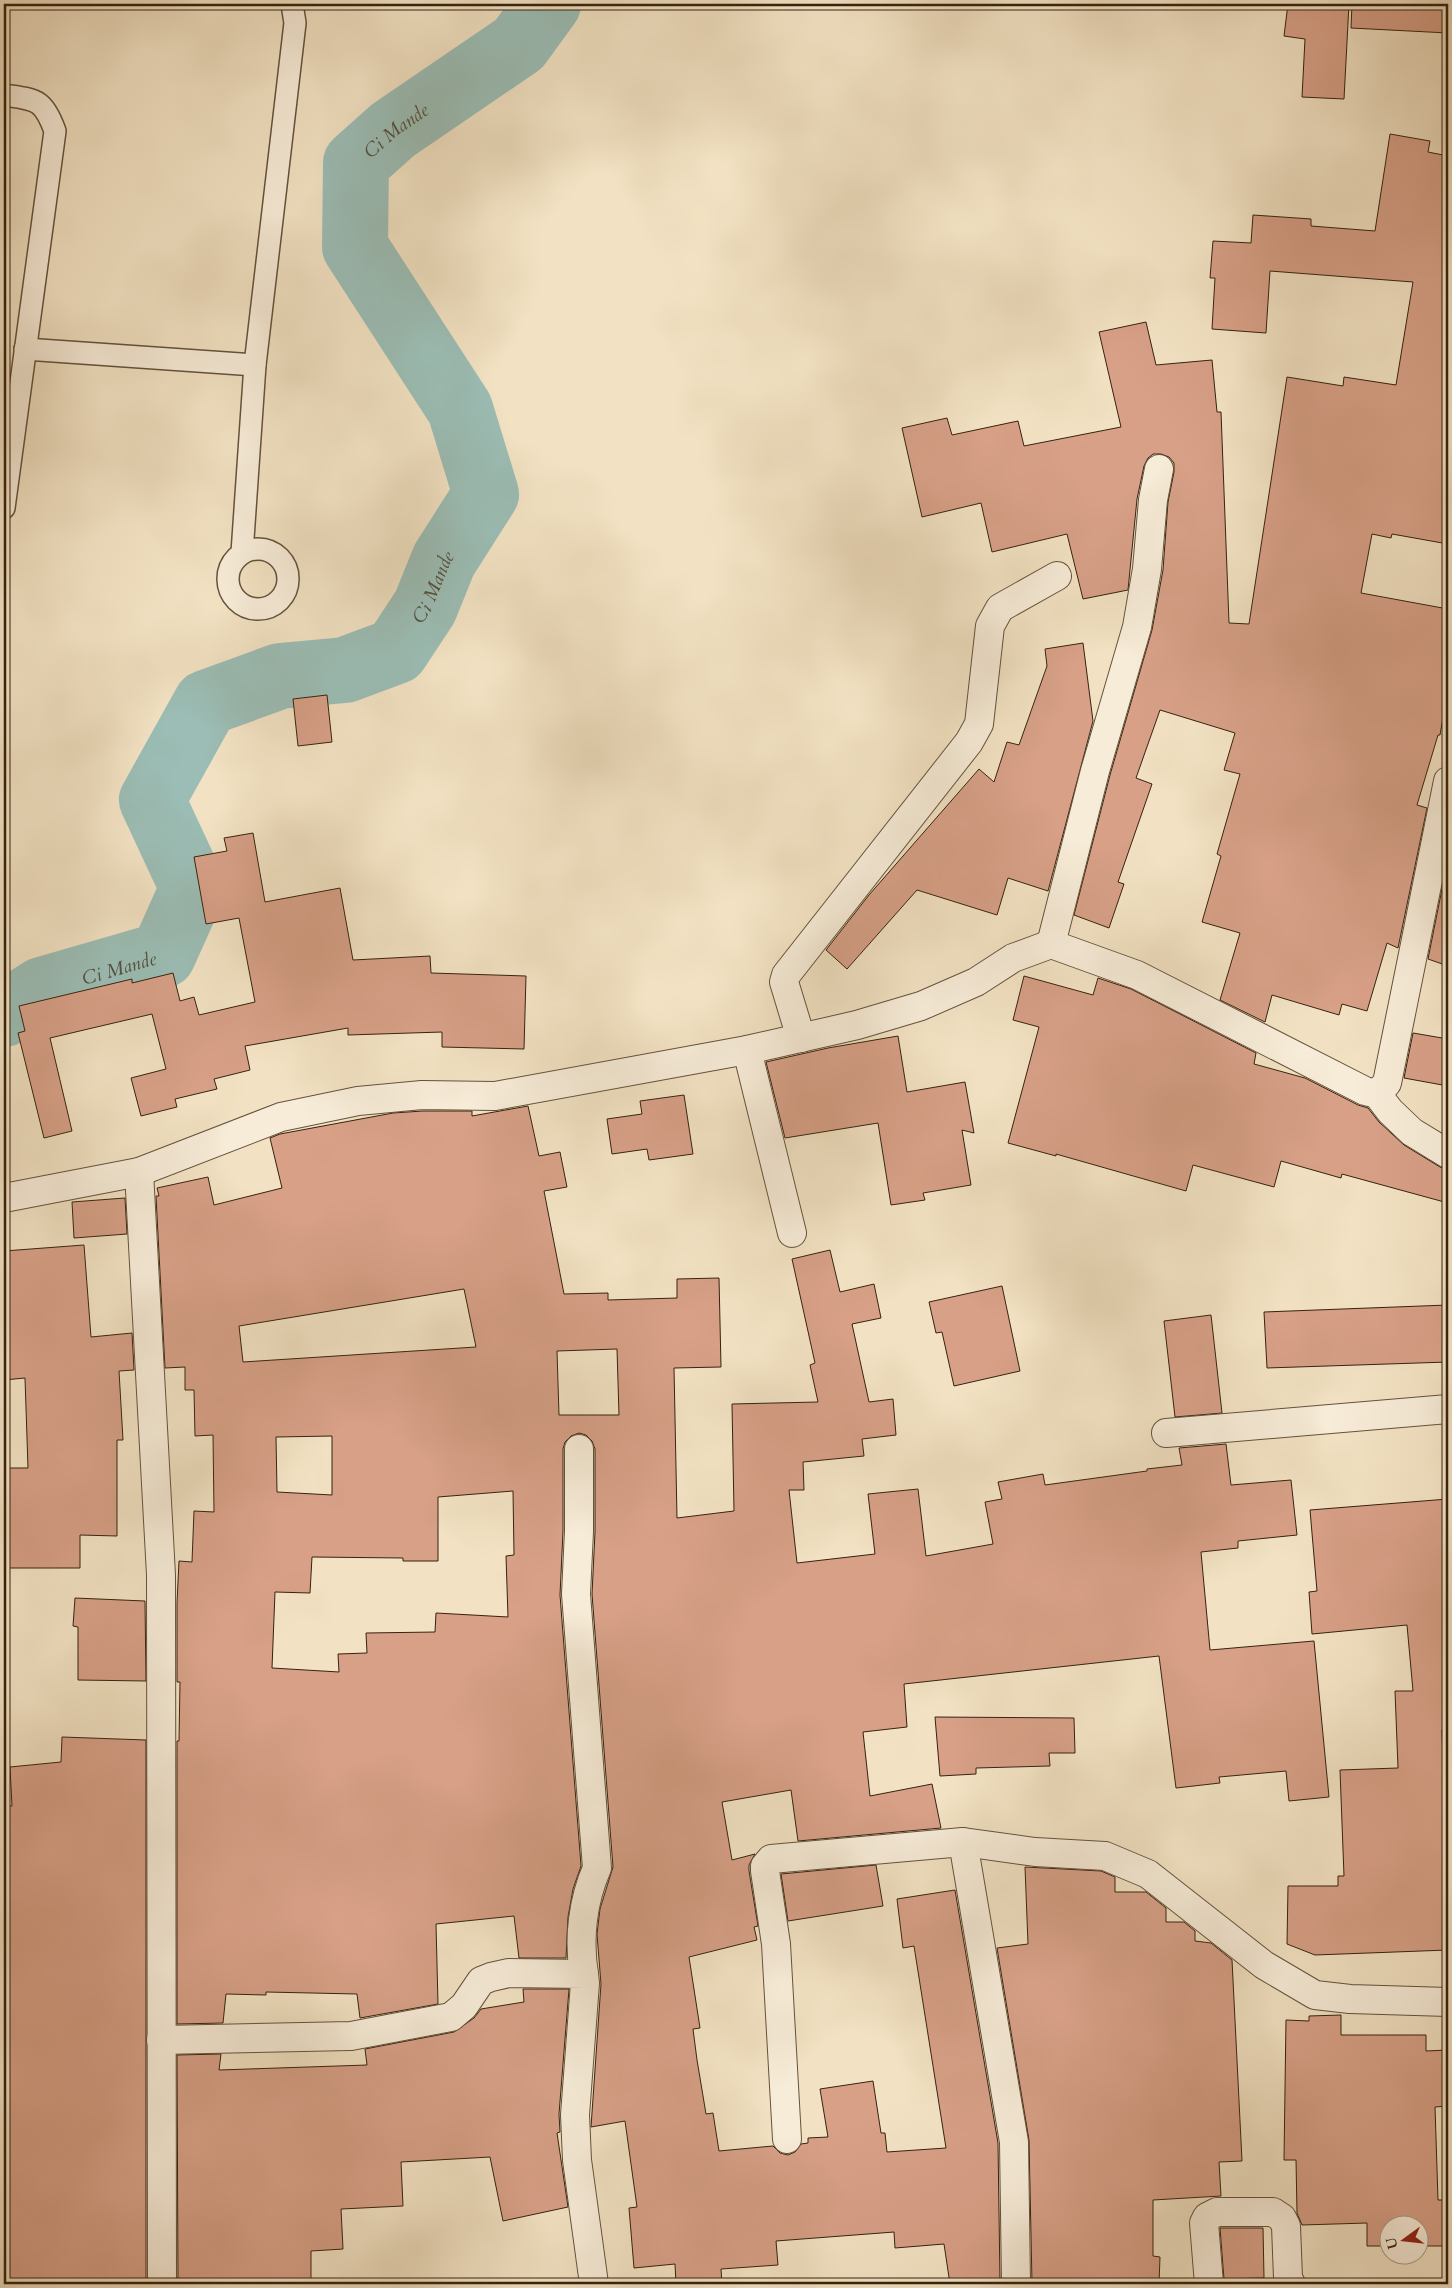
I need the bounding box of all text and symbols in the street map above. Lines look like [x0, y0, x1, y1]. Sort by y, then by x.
water label: Ci Mande [358, 97, 435, 165]
water label: Ci Mande [406, 545, 461, 629]
water label: Ci Mande [79, 945, 160, 992]
north arrow [1380, 2216, 1430, 2266]
text: U [1381, 2235, 1403, 2251]

